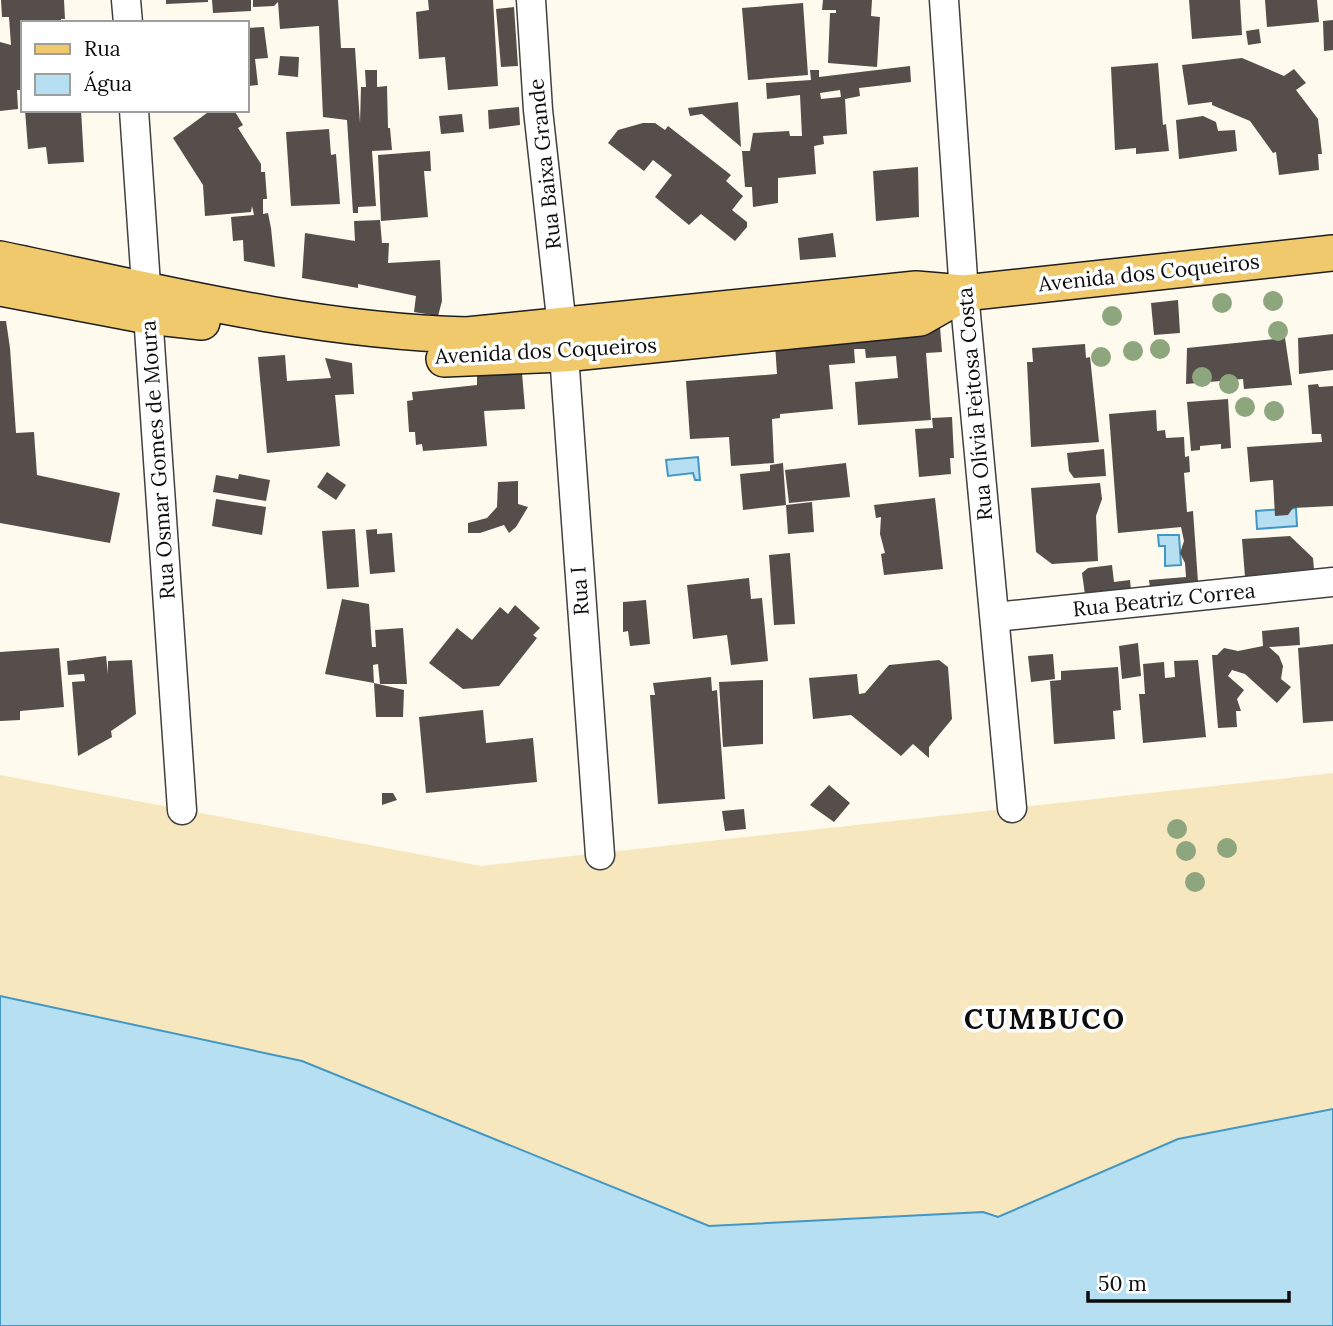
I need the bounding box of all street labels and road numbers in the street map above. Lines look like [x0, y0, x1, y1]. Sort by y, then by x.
street label: Rua Baixa Grande [522, 77, 567, 251]
street label: Avenida dos Coqueiros [1036, 247, 1261, 298]
street label: Rua Olívia Feitosa Costa [951, 286, 998, 522]
street label: Rua Osmar Gomes de Moura [134, 319, 181, 600]
street label: Avenida dos Coqueiros [433, 331, 658, 370]
street label: Rua I [564, 566, 595, 616]
street label: Rua Beatriz Correa [1071, 576, 1257, 623]

